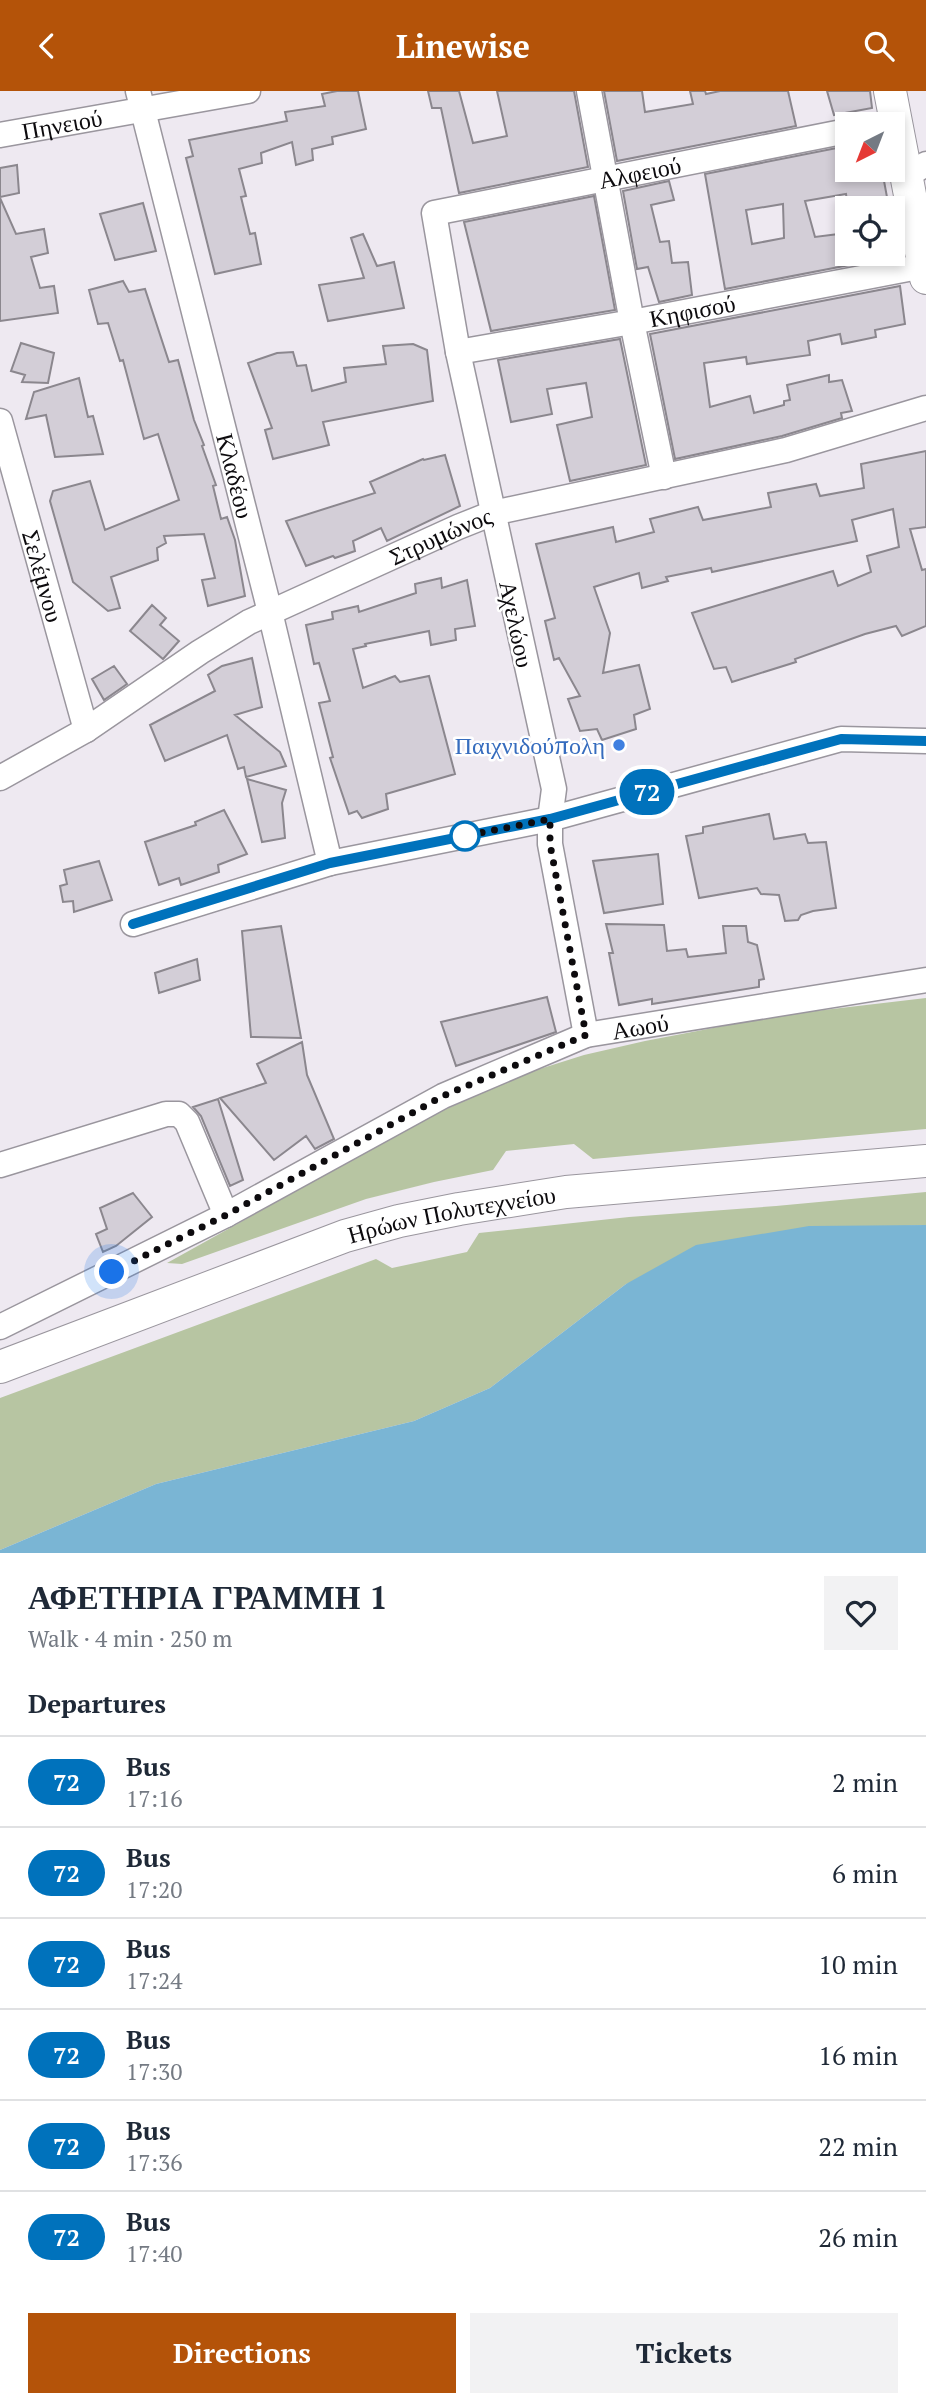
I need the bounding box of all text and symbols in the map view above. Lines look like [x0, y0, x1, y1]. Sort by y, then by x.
text: Linewise [396, 25, 530, 67]
icon: back [28, 27, 66, 65]
icon: search [860, 27, 898, 65]
street label: Πηνειού [19, 101, 105, 147]
north arrow [835, 112, 905, 182]
map controls [835, 112, 905, 266]
street label: Αλφειού [596, 148, 684, 196]
button: locate [835, 196, 905, 266]
street label: Κηφισού [647, 287, 738, 334]
street label: Κλαδέου [209, 430, 262, 522]
street label: Στρυμώνος [384, 499, 497, 572]
street label: Σελέμνου [15, 526, 71, 626]
street label: Αχελώου [492, 578, 542, 670]
place label: Παιχνιδούπολη [455, 729, 605, 761]
marker: Παιχνιδούπολη [611, 737, 627, 753]
line badge: 72 [616, 769, 678, 815]
text: 72 [633, 776, 661, 808]
unlabelled marker [450, 821, 480, 851]
street label: Αωού [609, 1006, 671, 1047]
street label: Ηρώων Πολυτεχνείου [344, 1178, 558, 1251]
your location [94, 1254, 129, 1289]
text: ΑΦΕΤΗΡΙΑ ΓΡΑΜΜΗ 1 [28, 1575, 388, 1618]
button: heart [824, 1576, 898, 1650]
text: Walk · 4 min · 250 m [28, 1623, 232, 1654]
text: Departures [28, 1686, 166, 1720]
text: Bus [126, 1749, 171, 1783]
text: 2 min [832, 1765, 898, 1799]
text: 72 [53, 1766, 80, 1798]
text: 17:16 [126, 1783, 183, 1814]
text: Bus [126, 1840, 171, 1874]
text: 6 min [832, 1856, 898, 1890]
text: 72 [53, 1857, 80, 1889]
text: 17:20 [126, 1874, 183, 1905]
text: Bus [126, 1931, 171, 1965]
text: 10 min [818, 1947, 898, 1981]
text: 72 [53, 1948, 80, 1980]
text: 17:24 [126, 1965, 183, 1996]
text: Bus [126, 2022, 171, 2056]
text: 16 min [818, 2038, 898, 2072]
text: 72 [53, 2039, 80, 2071]
text: 17:30 [126, 2056, 183, 2087]
text: Bus [126, 2113, 171, 2147]
text: 22 min [818, 2129, 898, 2163]
text: 72 [53, 2130, 80, 2162]
text: 17:36 [126, 2147, 183, 2178]
text: Bus [126, 2204, 171, 2238]
text: 26 min [818, 2220, 898, 2254]
text: 72 [53, 2221, 80, 2253]
text: 17:40 [126, 2238, 183, 2269]
button: Directions [28, 2313, 456, 2393]
button: Tickets [470, 2313, 898, 2393]

